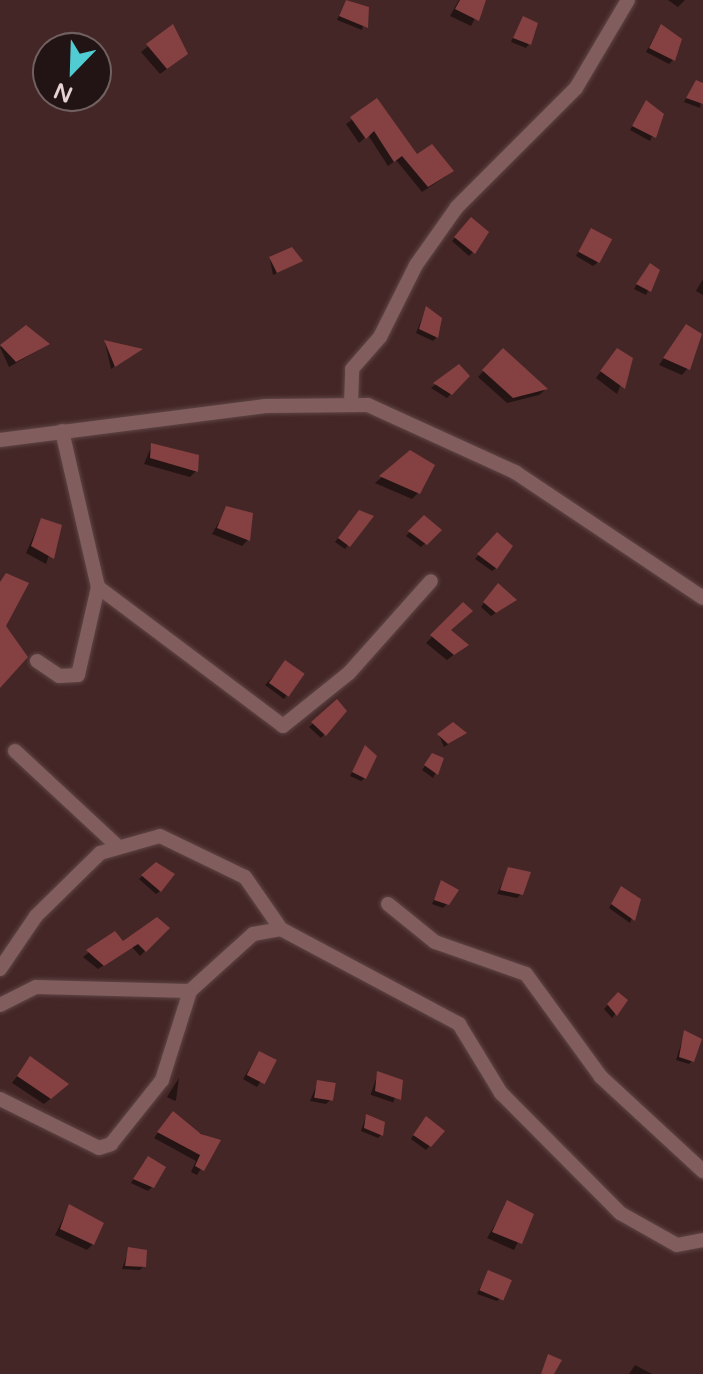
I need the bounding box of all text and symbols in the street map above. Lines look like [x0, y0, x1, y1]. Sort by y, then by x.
north arrow [32, 32, 112, 112]
text: N [50, 77, 77, 108]

